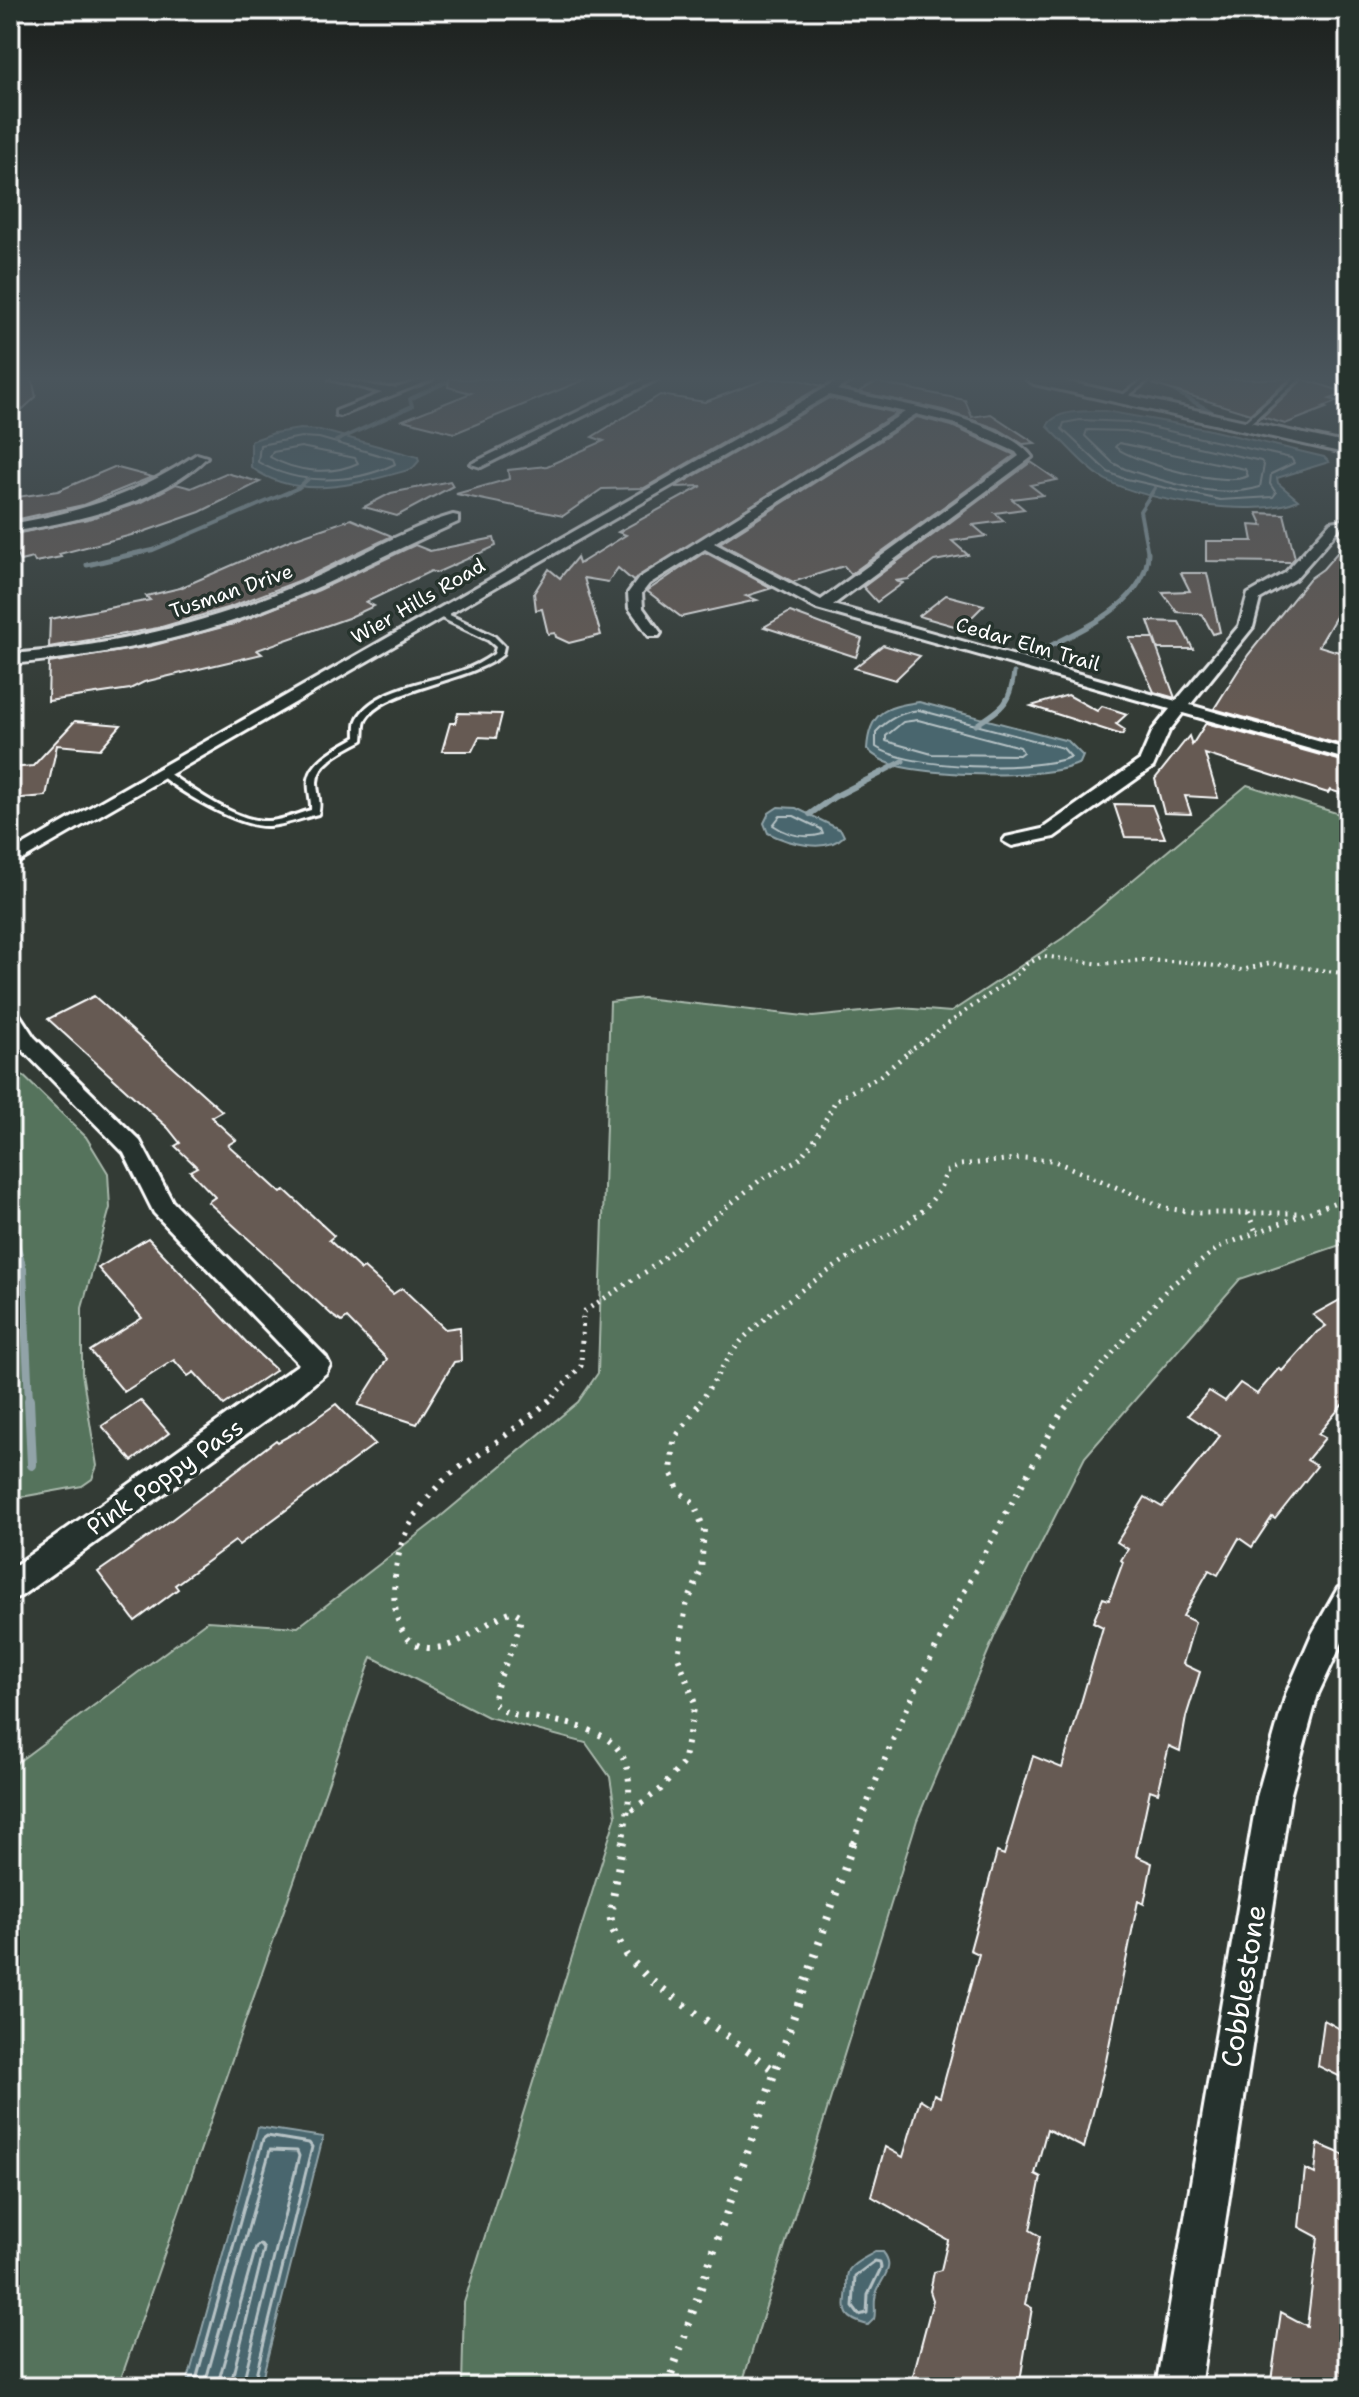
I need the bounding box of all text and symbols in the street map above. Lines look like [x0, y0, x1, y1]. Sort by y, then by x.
street label: Wier Hills Road [346, 552, 490, 650]
street label: Tusman Drive [166, 558, 296, 624]
street label: Cedar Elm Trail [953, 611, 1103, 677]
street label: Pink Poppy Pass [80, 1411, 250, 1543]
street label: Cobblestone [1211, 1902, 1275, 2070]

